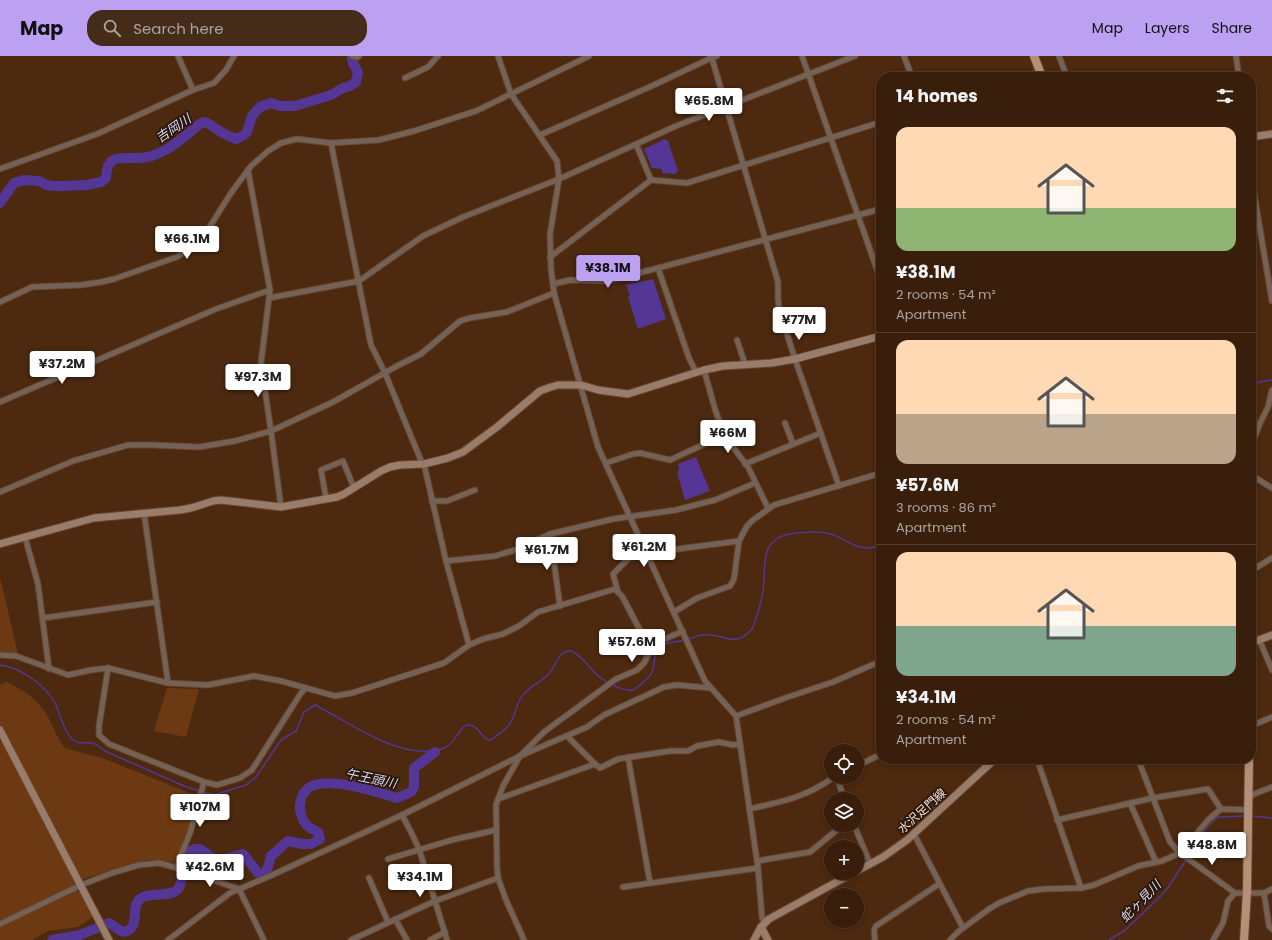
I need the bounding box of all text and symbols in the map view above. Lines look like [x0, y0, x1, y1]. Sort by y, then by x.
search box [87, 10, 367, 46]
text: Map [20, 15, 63, 42]
icon: search [101, 17, 123, 39]
text: Search here [133, 18, 224, 39]
text: Map [1092, 18, 1123, 38]
text: Layers [1145, 18, 1189, 38]
text: Share [1211, 18, 1252, 38]
text: 14 homes [896, 84, 978, 108]
icon: filters [1214, 85, 1236, 107]
pin: ¥65.8M [676, 88, 742, 122]
text: ¥65.8M [684, 91, 734, 110]
water label: 吉岡川 [152, 109, 196, 147]
icon: home [1030, 153, 1102, 225]
pin: ¥66.1M [154, 226, 220, 260]
text: ¥66.1M [164, 229, 210, 248]
pin: ¥38.1M [575, 255, 641, 289]
text: ¥38.1M [585, 258, 631, 277]
text: ¥38.1M [896, 260, 956, 284]
text: 2 rooms · 54 m² [896, 285, 996, 304]
text: Apartment [896, 305, 966, 324]
pin: ¥77M [775, 307, 823, 341]
text: ¥77M [782, 310, 816, 329]
pin: ¥37.2M [29, 351, 95, 385]
text: ¥37.2M [39, 354, 85, 373]
pin: ¥97.3M [225, 364, 291, 398]
icon: home [1030, 366, 1102, 438]
text: ¥97.3M [234, 367, 282, 386]
pin: ¥66M [704, 420, 752, 454]
text: ¥66M [709, 423, 747, 442]
text: ¥57.6M [896, 473, 959, 497]
text: 3 rooms · 86 m² [896, 498, 996, 517]
text: Apartment [896, 518, 966, 537]
pin: ¥61.2M [611, 534, 677, 568]
pin: ¥61.7M [514, 537, 580, 571]
text: ¥61.2M [622, 537, 666, 556]
text: ¥61.7M [525, 540, 569, 559]
icon: home [1030, 578, 1102, 650]
pin: ¥57.6M [599, 629, 665, 663]
text: ¥57.6M [608, 632, 656, 651]
text: ¥34.1M [896, 685, 956, 709]
text: 2 rooms · 54 m² [896, 710, 996, 729]
text: Apartment [896, 730, 966, 749]
map controls [824, 744, 864, 928]
button: locate [824, 744, 864, 784]
water label: 午王頭川 [343, 764, 400, 794]
street label: 水沢足門線 [894, 784, 950, 837]
button: layers [824, 792, 864, 832]
pin: ¥107M [172, 794, 228, 828]
text: ¥107M [180, 797, 220, 816]
pin: ¥48.8M [1179, 832, 1245, 866]
text: ¥48.8M [1187, 835, 1237, 854]
button: + [824, 840, 864, 880]
pin: ¥42.6M [177, 854, 243, 888]
text: ¥42.6M [186, 857, 234, 876]
pin: ¥34.1M [387, 864, 453, 898]
text: ¥34.1M [397, 867, 443, 886]
water label: 蛇ヶ見川 [1115, 875, 1167, 927]
button: − [824, 888, 864, 928]

